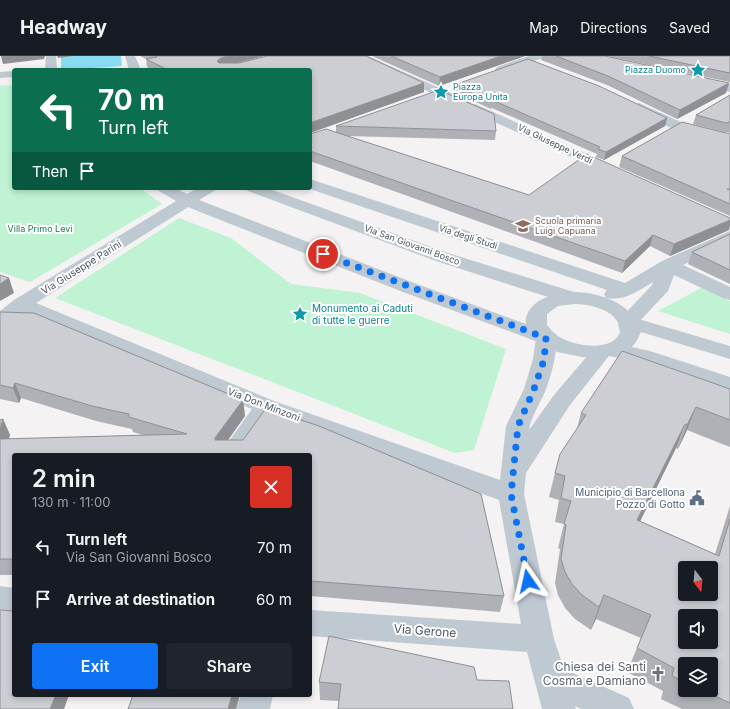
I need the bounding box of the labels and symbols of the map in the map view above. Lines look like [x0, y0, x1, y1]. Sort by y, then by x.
place icon: Piazza Duomo [689, 61, 707, 79]
place label: Piazza Duomo [625, 64, 686, 75]
place label: Piazza Europa Unita [453, 81, 508, 102]
place icon: Piazza Europa Unita [432, 83, 450, 101]
street label: Via Giuseppe Verdi [516, 121, 594, 166]
place label: Scuola primaria Luigi Capuana [535, 215, 601, 236]
school or university icon: Scuola primaria Luigi Capuana [514, 217, 532, 235]
street label: Via San Giovanni Bosco [363, 222, 461, 267]
street label: Via degli Studi [438, 222, 499, 251]
park label: Villa Primo Levi [8, 223, 73, 234]
street label: Via Giuseppe Parini [39, 237, 123, 297]
pin [306, 237, 340, 271]
place label: Monumento ai Caduti di tutte le guerre [312, 302, 413, 326]
place icon: Monumento ai Caduti di tutte le guerre [291, 305, 309, 323]
street label: Via Don Minzoni [226, 385, 302, 423]
place label: Municipio di Barcellona Pozzo di Gotto [575, 486, 685, 510]
public building icon: Municipio di Barcellona Pozzo di Gotto [688, 489, 706, 507]
position arrow [507, 560, 549, 602]
north arrow [678, 561, 718, 601]
street label: Via Gerone [393, 621, 457, 640]
place label: Chiesa dei Santi Cosma e Damiano [543, 659, 646, 688]
church icon: Chiesa dei Santi Cosma e Damiano [649, 665, 667, 683]

